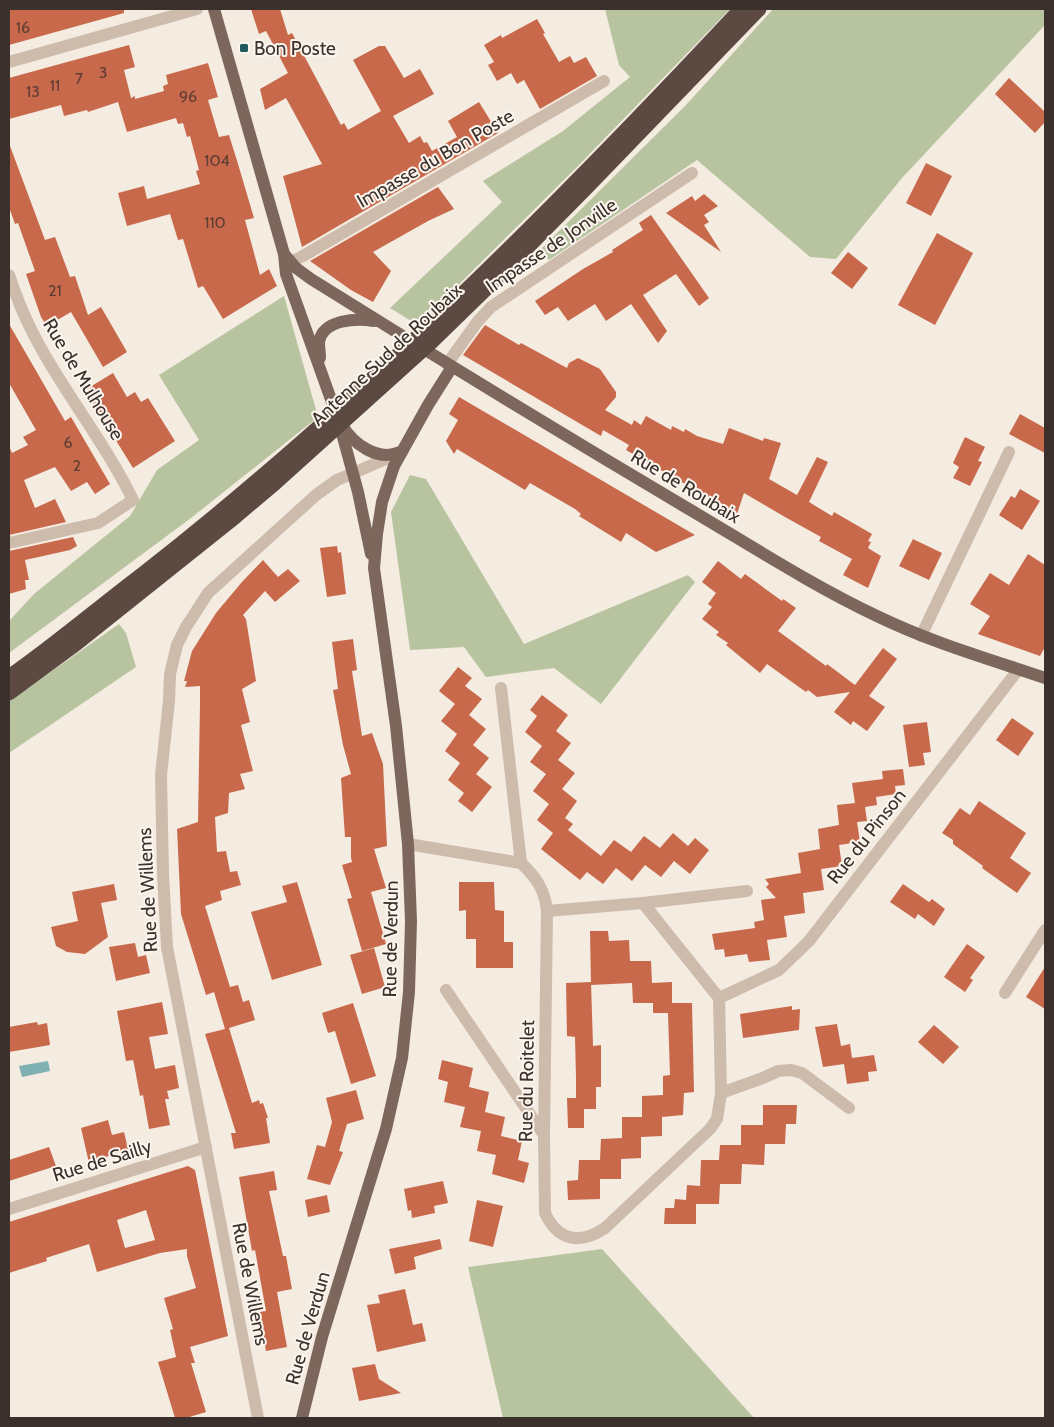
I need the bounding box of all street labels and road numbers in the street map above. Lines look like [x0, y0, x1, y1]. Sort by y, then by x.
street label: Impasse du Bon Poste [353, 104, 518, 213]
street label: Impasse de Jonville [482, 193, 621, 298]
street label: Antenne Sud de Roubaix [306, 278, 467, 430]
street label: Rue de Mulhouse [38, 314, 129, 444]
street label: Rue de Roubaix [627, 445, 745, 528]
street label: Rue du Pinson [822, 784, 911, 888]
street label: Rue de Willems [133, 827, 162, 953]
street label: Rue de Verdun [378, 880, 403, 998]
street label: Rue du Roitelet [514, 1019, 539, 1142]
street label: Rue de Sailly [50, 1134, 155, 1186]
street label: Rue de Willems [227, 1221, 274, 1348]
street label: Rue de Verdun [280, 1269, 335, 1387]

